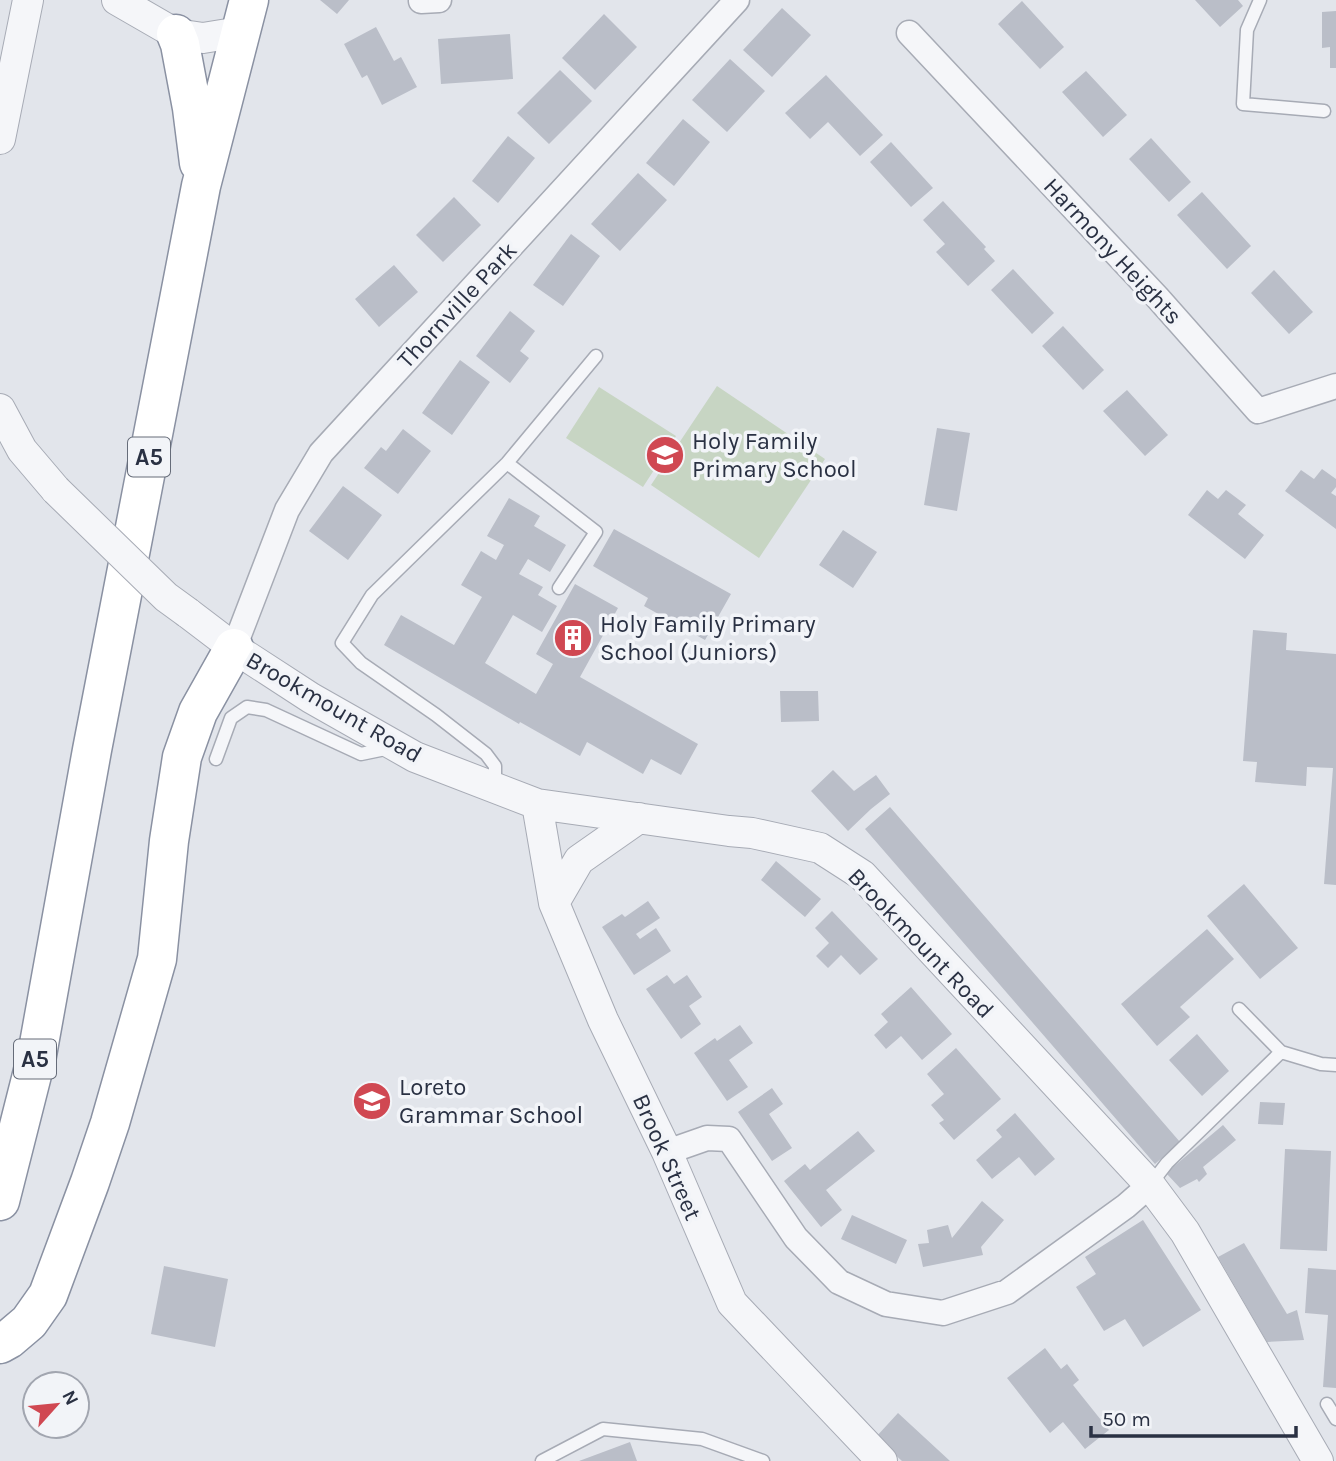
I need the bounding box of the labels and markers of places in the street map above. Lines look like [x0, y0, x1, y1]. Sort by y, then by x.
place label: Holy Family Primary School [692, 427, 857, 483]
school or university icon: Holy Family Primary School [644, 434, 686, 476]
place label: Holy Family Primary School (Juniors) [600, 610, 816, 666]
building icon: Holy Family Primary School (Juniors) [552, 617, 594, 659]
place label: Loreto Grammar School [399, 1073, 583, 1129]
school or university icon: Loreto Grammar School [351, 1080, 393, 1122]

